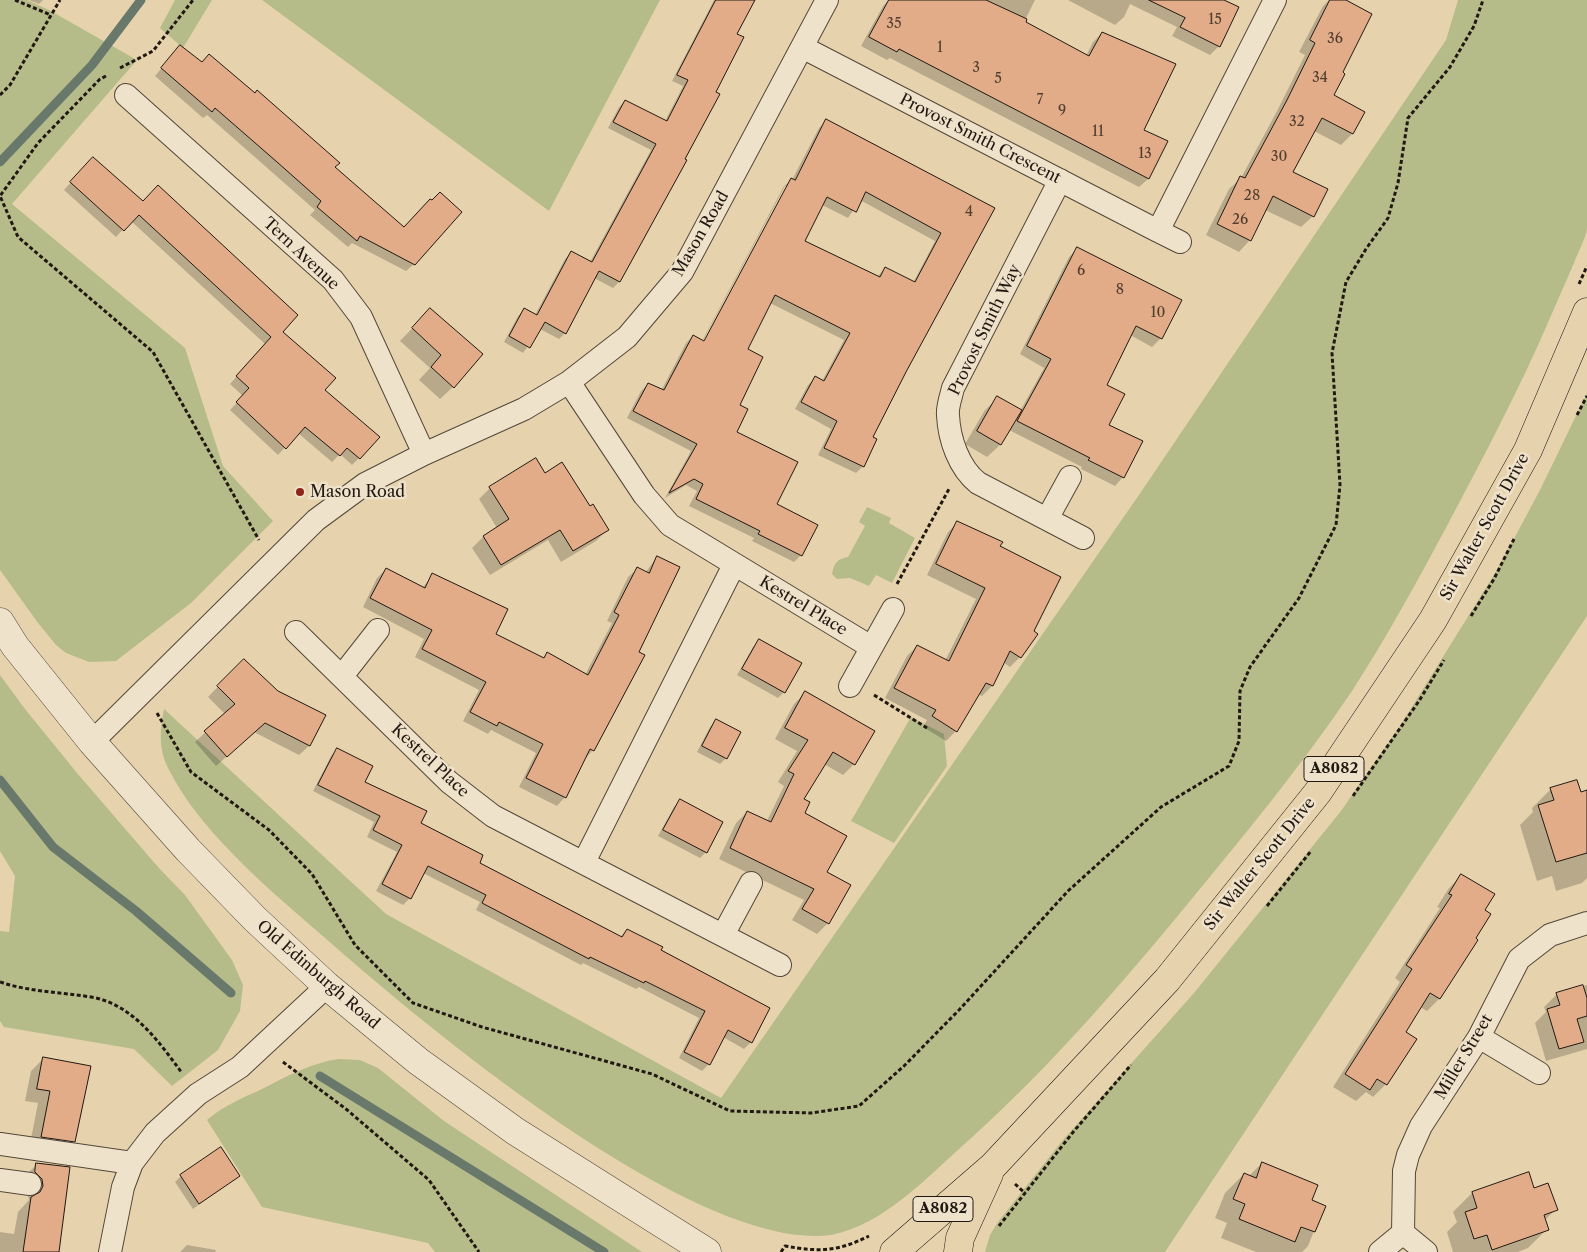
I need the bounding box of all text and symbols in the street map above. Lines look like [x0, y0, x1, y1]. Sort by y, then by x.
house number: 15 [1208, 12, 1222, 28]
house number: 35 [886, 16, 902, 32]
house number: 36 [1327, 31, 1343, 47]
house number: 1 [937, 40, 943, 56]
house number: 3 [972, 60, 980, 76]
house number: 34 [1312, 70, 1328, 86]
house number: 5 [994, 71, 1002, 87]
street label: Provost Smith Crescent [896, 90, 1064, 188]
house number: 7 [1037, 92, 1043, 108]
house number: 9 [1058, 103, 1066, 119]
house number: 32 [1289, 114, 1305, 130]
house number: 11 [1092, 124, 1104, 140]
house number: 13 [1138, 146, 1152, 162]
house number: 30 [1271, 149, 1287, 165]
street label: Mason Road [669, 188, 733, 280]
house number: 28 [1244, 188, 1260, 204]
house number: 4 [965, 204, 973, 220]
house number: 26 [1232, 212, 1248, 228]
street label: Tern Avenue [259, 214, 343, 294]
street label: Provost Smith Way [945, 261, 1025, 399]
house number: 6 [1077, 263, 1085, 279]
house number: 8 [1116, 282, 1124, 298]
house number: 10 [1151, 305, 1165, 321]
street label: Sir Walter Scott Drive [1437, 450, 1533, 604]
place label: Mason Road [310, 482, 405, 502]
marker: Mason Road [294, 486, 306, 498]
street label: Kestrel Place [756, 572, 850, 640]
street label: Kestrel Place [387, 720, 473, 802]
road number: A8082 [1304, 756, 1364, 782]
street label: Sir Walter Scott Drive [1201, 794, 1319, 934]
street label: Old Edinburgh Road [253, 917, 383, 1033]
street label: Miller Street [1431, 1011, 1497, 1103]
road number: A8082 [913, 1196, 973, 1222]

